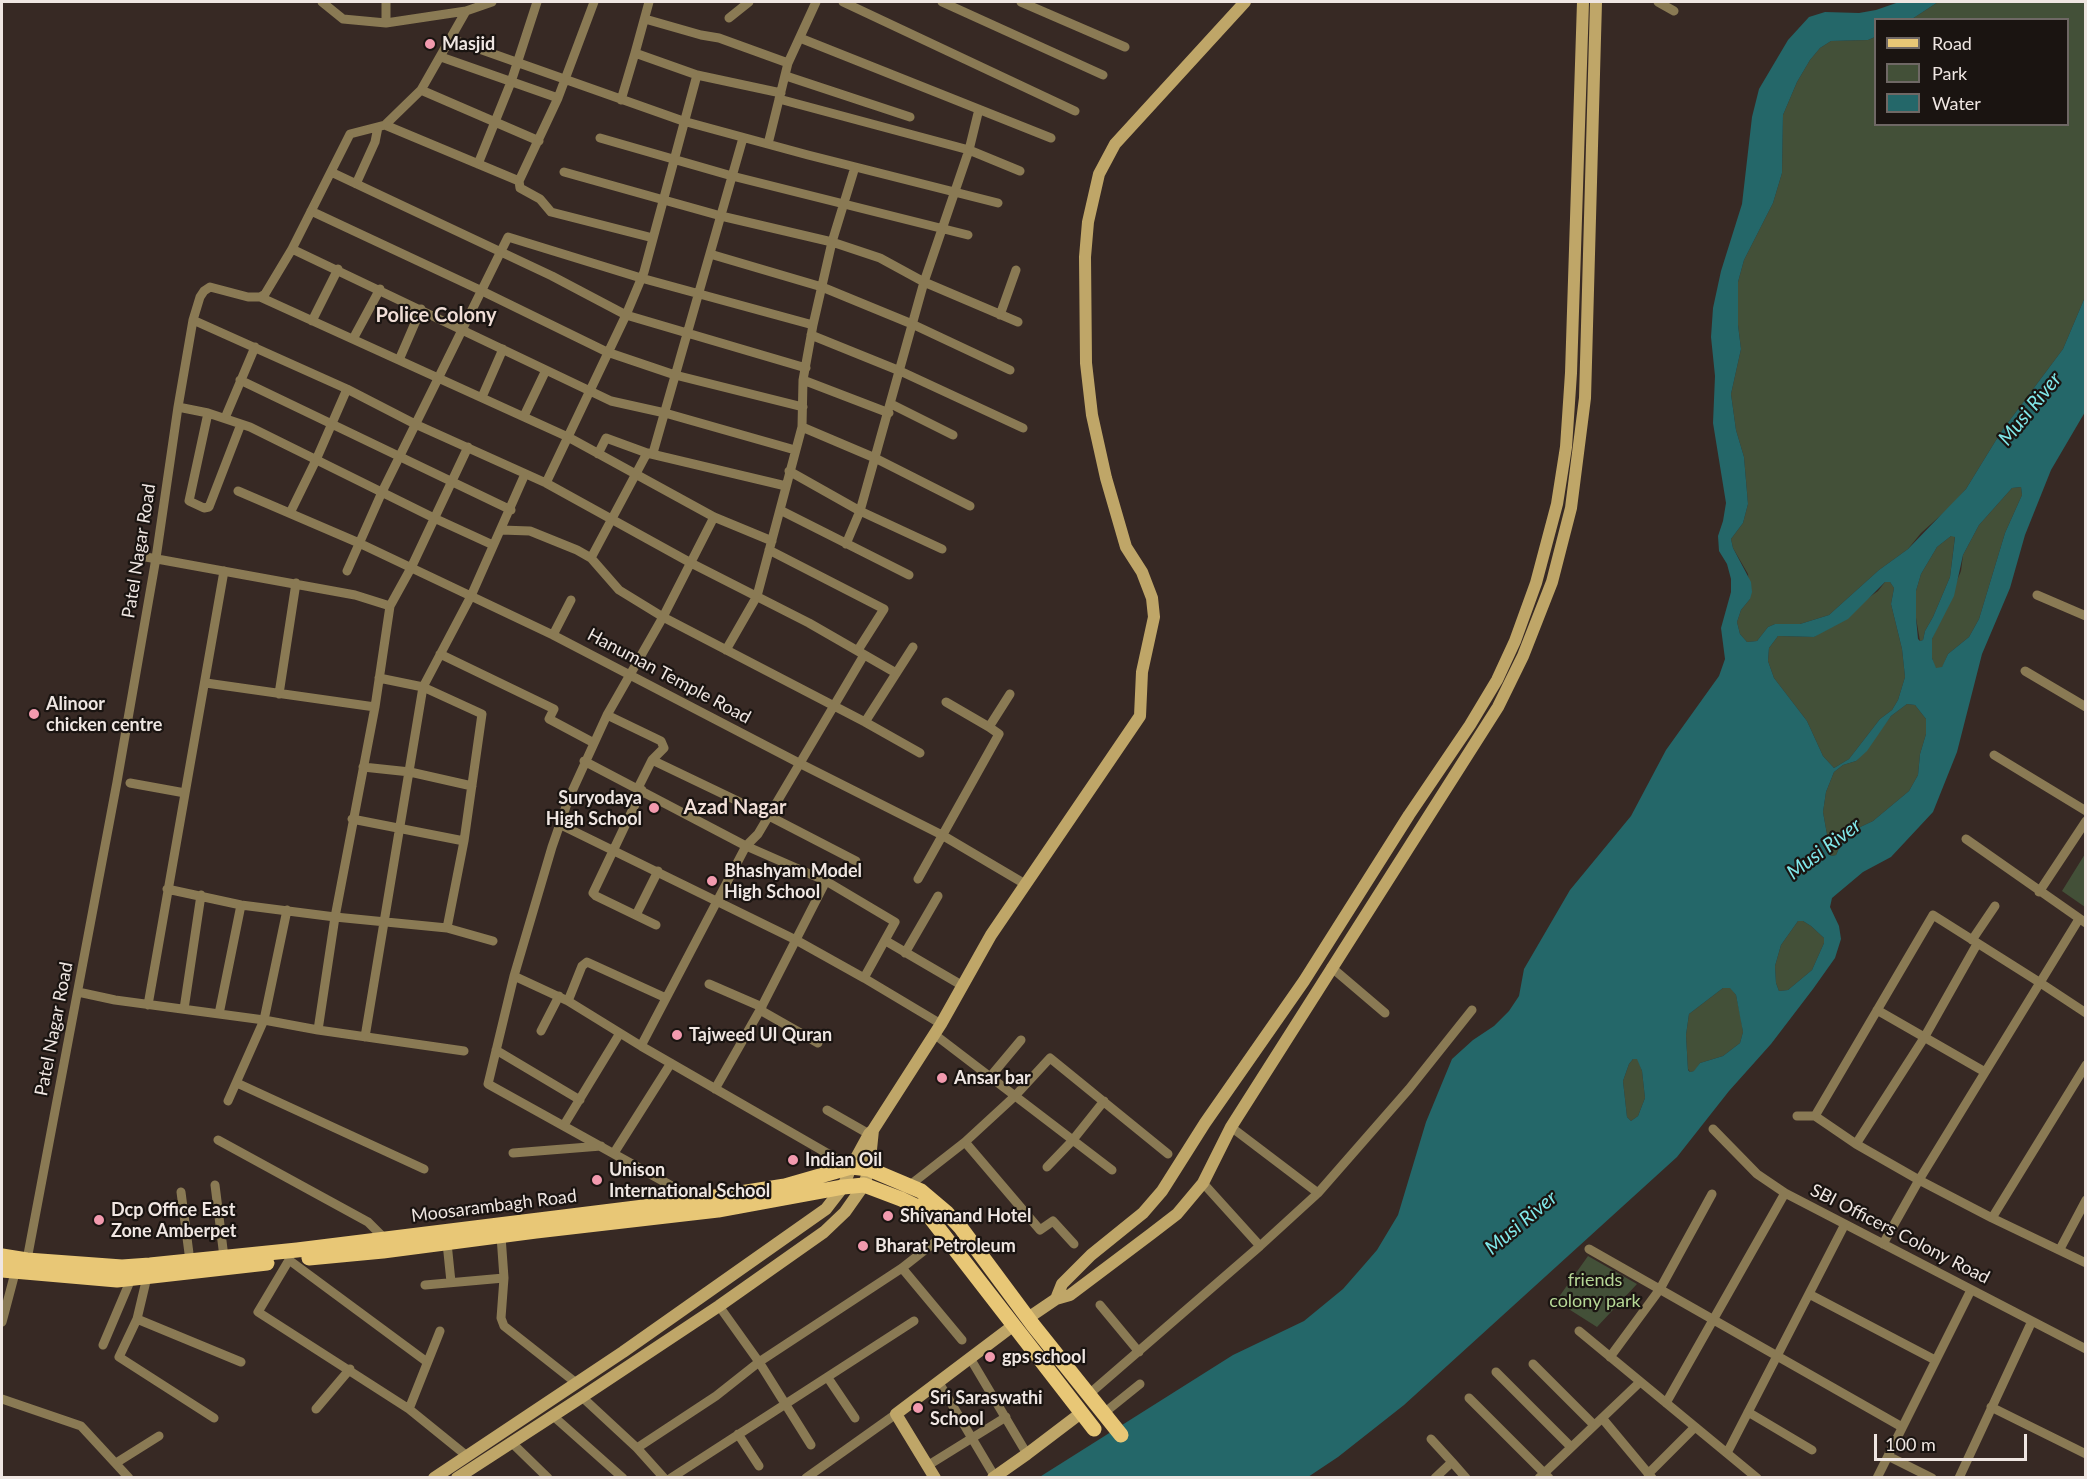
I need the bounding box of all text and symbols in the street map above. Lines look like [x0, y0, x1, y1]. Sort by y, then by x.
legend [1874, 18, 2069, 126]
text: Road [1932, 32, 1972, 54]
place label: Masjid [442, 33, 495, 55]
marker: Masjid [423, 37, 437, 51]
text: Park [1932, 62, 1967, 84]
text: Water [1932, 92, 1981, 114]
district label: Police Colony [376, 304, 496, 328]
water label: Musi River [1993, 368, 2067, 450]
street label: Patel Nagar Road [118, 482, 160, 620]
street label: Hanuman Temple Road [584, 624, 754, 728]
place label: Alinoor chicken centre [46, 693, 162, 736]
marker: Alinoor chicken centre [27, 707, 41, 721]
place label: Suryodaya High School [546, 787, 642, 830]
district label: Azad Nagar [684, 796, 786, 820]
marker: Suryodaya High School [647, 801, 661, 815]
water label: Musi River [1782, 813, 1866, 885]
place label: Bhashyam Model High School [724, 860, 862, 902]
marker: Bhashyam Model High School [705, 874, 719, 888]
street label: Patel Nagar Road [30, 960, 78, 1098]
place label: Tajweed Ul Quran [689, 1024, 832, 1046]
marker: Tajweed Ul Quran [670, 1028, 684, 1042]
place label: Ansar bar [954, 1067, 1031, 1089]
marker: Ansar bar [935, 1071, 949, 1085]
place label: Indian Oil [805, 1149, 882, 1171]
marker: Indian Oil [786, 1153, 800, 1167]
place label: Unison International School [609, 1159, 770, 1202]
marker: Unison International School [590, 1173, 604, 1187]
street label: SBI Officers Colony Road [1807, 1179, 1993, 1289]
street label: Moosarambagh Road [410, 1185, 578, 1227]
water label: Musi River [1480, 1186, 1562, 1260]
place label: Dcp Office East Zone Amberpet [111, 1199, 237, 1242]
place label: Shivanand Hotel [900, 1205, 1031, 1227]
marker: Shivanand Hotel [881, 1209, 895, 1223]
marker: Dcp Office East Zone Amberpet [92, 1213, 106, 1227]
place label: Bharat Petroleum [875, 1235, 1016, 1257]
marker: Bharat Petroleum [856, 1239, 870, 1253]
park label: friends colony park [1549, 1269, 1641, 1312]
place label: gps school [1002, 1346, 1086, 1368]
marker: gps school [983, 1350, 997, 1364]
place label: Sri Saraswathi School [930, 1387, 1043, 1430]
marker: Sri Saraswathi School [911, 1401, 925, 1415]
scale bar [1877, 1422, 2030, 1460]
text: 100 m [1885, 1433, 1936, 1455]

